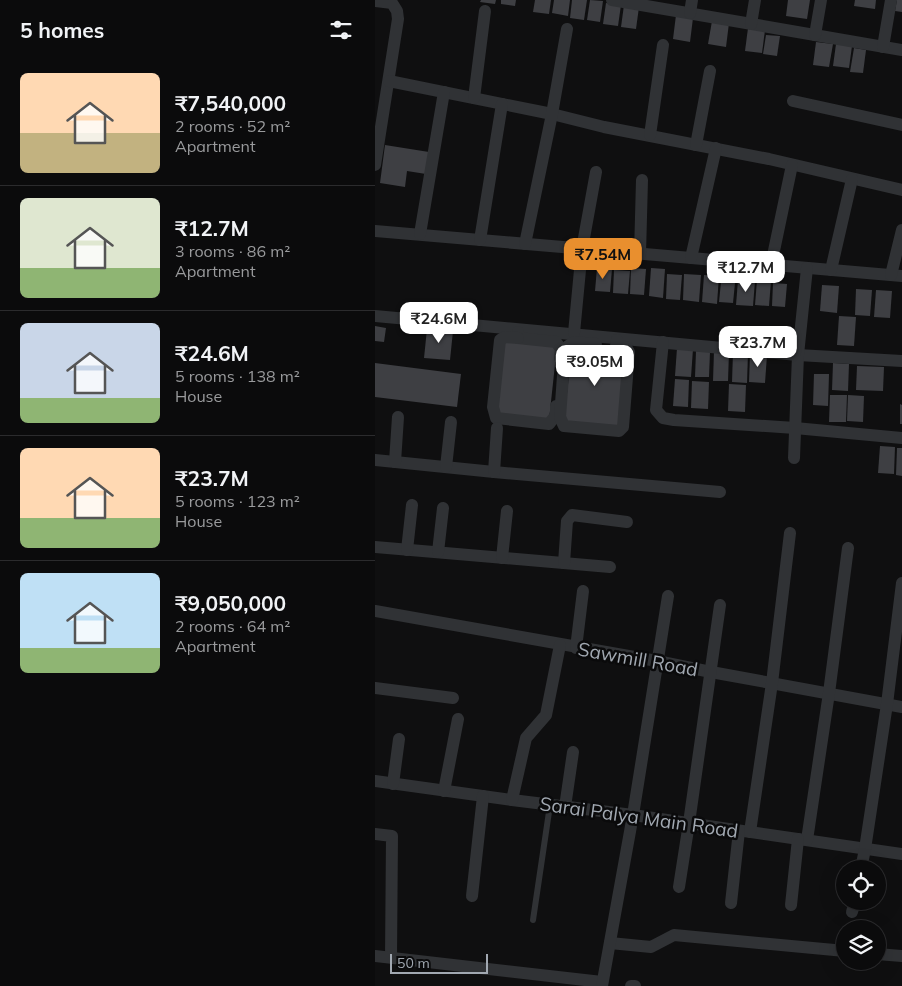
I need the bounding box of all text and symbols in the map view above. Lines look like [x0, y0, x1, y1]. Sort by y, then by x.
icon: filters [327, 16, 355, 44]
text: 5 homes [20, 17, 104, 43]
text: ₹7,540,000 [175, 90, 286, 116]
icon: home [60, 93, 120, 153]
text: 2 rooms · 52 m² [175, 116, 290, 136]
text: Apartment [175, 136, 256, 156]
text: ₹12.7M [175, 215, 249, 241]
icon: home [60, 218, 120, 278]
pin: ₹7.54M [562, 238, 644, 280]
text: 3 rooms · 86 m² [175, 241, 290, 261]
text: ₹7.54M [575, 244, 631, 264]
pin: ₹12.7M [705, 250, 787, 293]
text: ₹12.7M [718, 257, 774, 277]
text: Apartment [175, 261, 256, 281]
pin: ₹24.6M [398, 302, 480, 344]
text: ₹24.6M [411, 308, 467, 328]
pin: ₹23.7M [717, 326, 799, 368]
text: ₹23.7M [730, 332, 786, 352]
text: ₹24.6M [175, 340, 249, 366]
icon: home [60, 343, 120, 403]
pin: ₹9.05M [554, 344, 636, 387]
text: ₹9.05M [567, 351, 623, 371]
text: 5 rooms · 138 m² [175, 366, 300, 386]
text: House [175, 386, 222, 406]
text: ₹23.7M [175, 465, 249, 491]
icon: home [60, 468, 120, 528]
text: 5 rooms · 123 m² [175, 491, 300, 511]
text: House [175, 511, 222, 531]
text: ₹9,050,000 [175, 590, 286, 616]
icon: home [60, 593, 120, 653]
text: 2 rooms · 64 m² [175, 616, 290, 636]
text: Apartment [175, 636, 256, 656]
street label: Sawmill Road [576, 637, 700, 681]
street label: Sarai Palya Main Road [538, 791, 740, 843]
map controls [836, 860, 886, 970]
button: locate [836, 860, 886, 910]
button: layers [836, 920, 886, 970]
scale bar [390, 951, 487, 974]
text: 50 m [397, 954, 430, 972]

